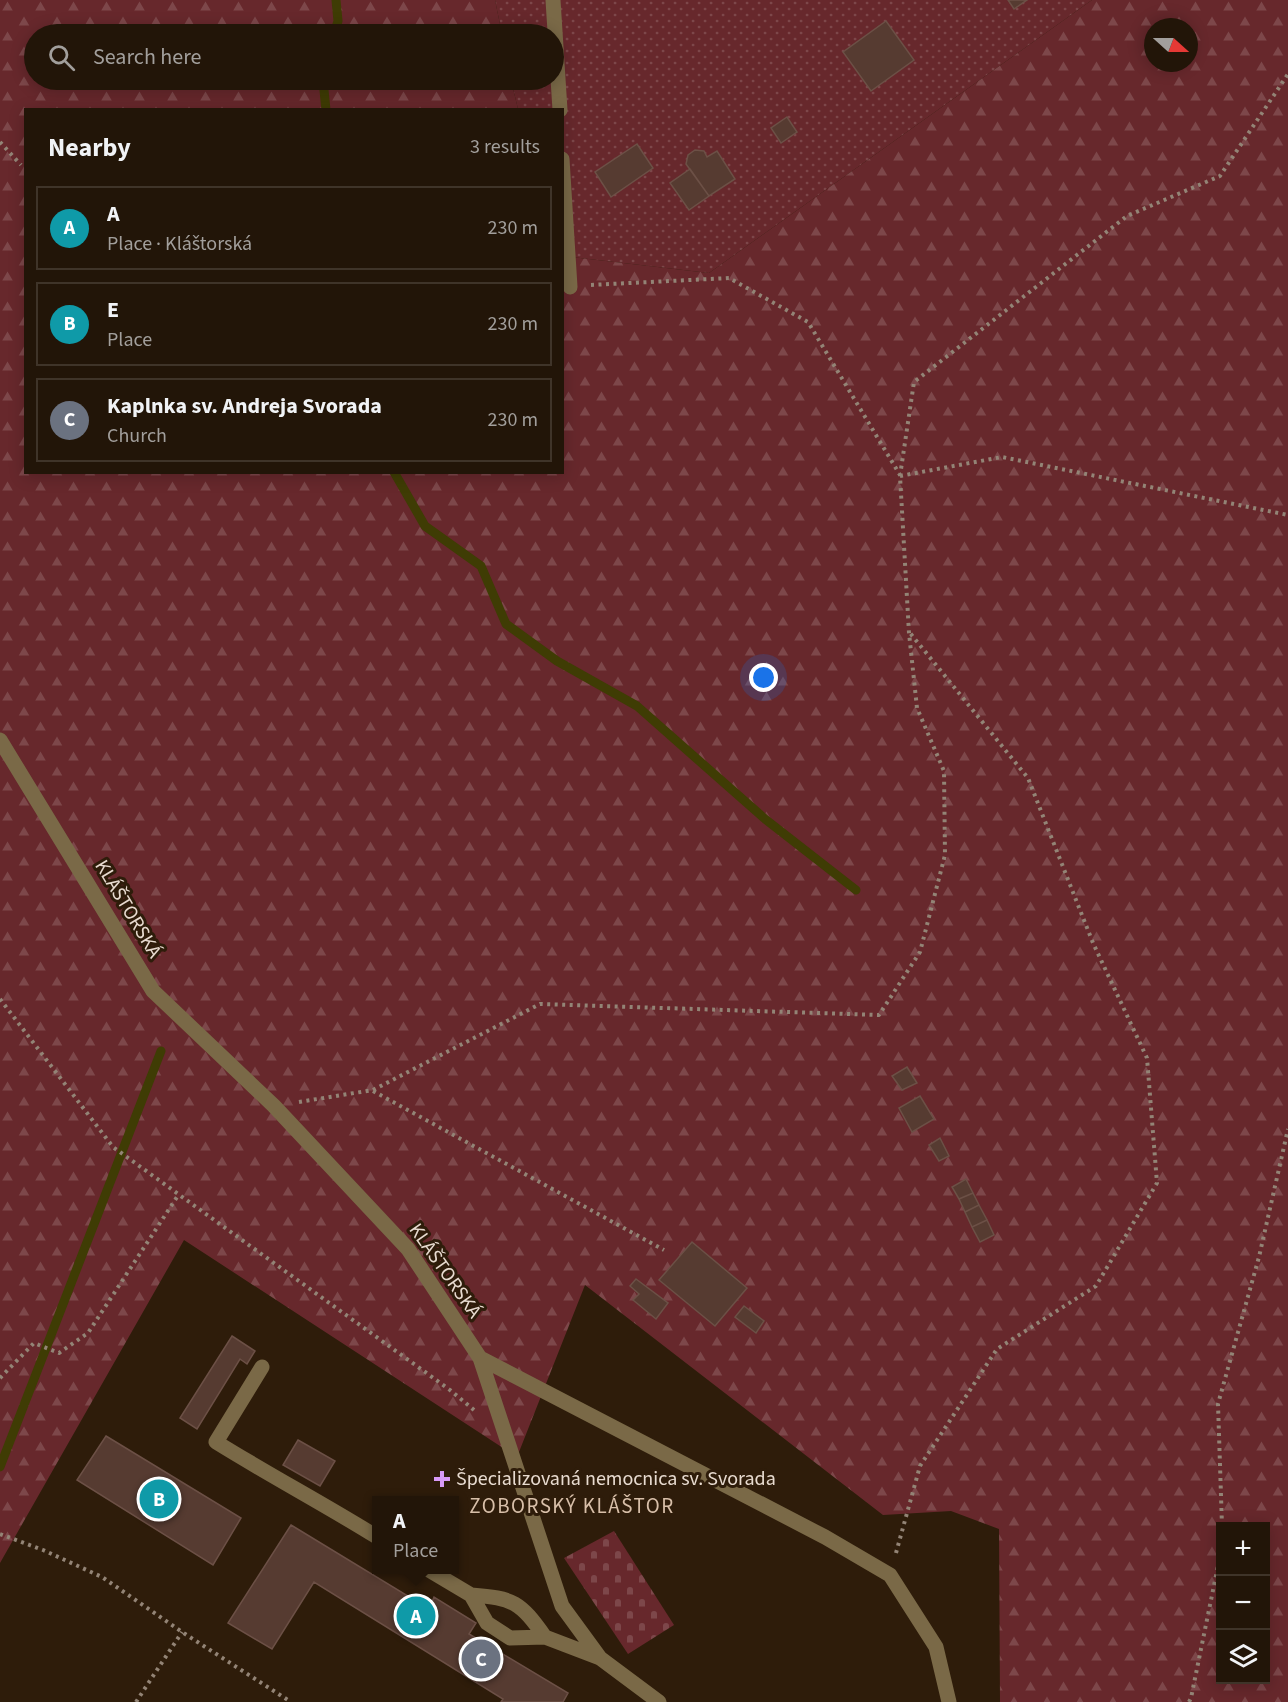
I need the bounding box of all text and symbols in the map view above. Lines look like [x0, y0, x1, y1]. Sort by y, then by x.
north arrow [1144, 18, 1198, 72]
search box [24, 24, 564, 90]
icon: search [45, 41, 78, 74]
text: Search here [93, 41, 201, 73]
text: Nearby [48, 129, 131, 166]
text: 3 results [470, 133, 540, 161]
text: A [107, 198, 120, 230]
text: A [64, 214, 75, 242]
text: 230 m [488, 214, 538, 242]
text: Place · Kláštorská [107, 230, 252, 258]
text: E [107, 294, 119, 326]
text: B [63, 310, 76, 338]
text: 230 m [488, 310, 538, 338]
text: Place [107, 326, 152, 354]
text: Kaplnka sv. Andreja Svorada [107, 390, 382, 422]
text: C [64, 406, 75, 434]
text: 230 m [488, 406, 538, 434]
text: Church [107, 422, 167, 450]
your location [749, 663, 778, 692]
street label: KLÁŠTORSKÁ [88, 855, 168, 963]
street label: KLÁŠTORSKÁ [402, 1218, 488, 1324]
place label: Špecializovaná nemocnica sv. Svorada [456, 1465, 776, 1493]
marker: Špecializovaná nemocnica sv. Svorada [433, 1470, 451, 1488]
pin: B [140, 1476, 178, 1522]
district label: ZOBORSKÝ KLÁŠTOR [469, 1491, 675, 1521]
popup [372, 1496, 459, 1574]
text: A [393, 1505, 406, 1537]
map controls [1216, 1522, 1270, 1684]
button: + [1216, 1522, 1270, 1576]
text: Place [393, 1537, 438, 1565]
button: − [1216, 1576, 1270, 1630]
pin: A [396, 1594, 436, 1638]
button: layers [1216, 1630, 1270, 1684]
pin: C [462, 1636, 500, 1682]

